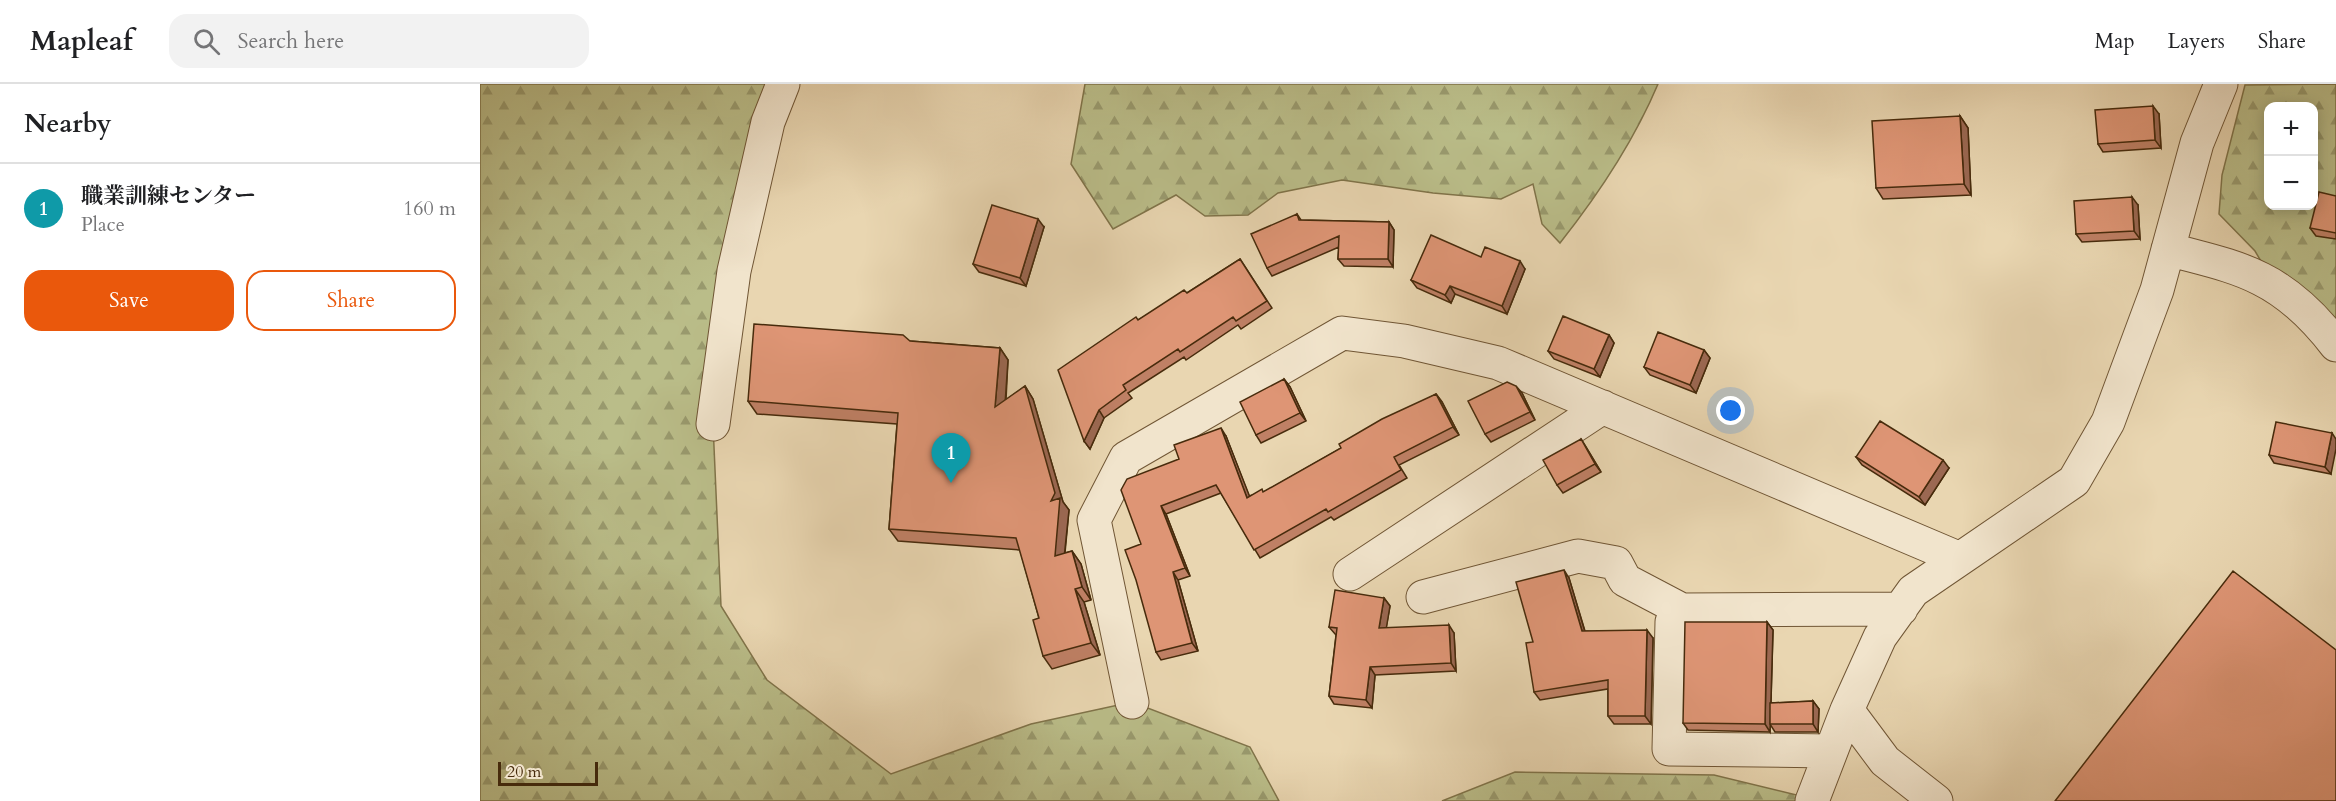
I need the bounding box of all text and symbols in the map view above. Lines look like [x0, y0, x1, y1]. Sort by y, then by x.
search box [169, 14, 589, 68]
text: Mapleaf [30, 22, 133, 60]
icon: search [190, 25, 223, 58]
text: Search here [238, 26, 344, 56]
text: Map [2095, 27, 2135, 56]
text: Layers [2168, 27, 2225, 56]
text: Share [2258, 27, 2306, 56]
map controls [2264, 102, 2318, 210]
button: + [2264, 102, 2318, 156]
text: Nearby [24, 106, 112, 141]
button: − [2264, 156, 2318, 210]
text: 職業訓練センター [81, 181, 256, 211]
text: 1 [38, 195, 49, 222]
text: 160 m [403, 195, 456, 222]
text: Place [81, 211, 125, 238]
button: Save [24, 270, 234, 331]
button: Share [246, 270, 456, 331]
your location [1716, 396, 1745, 425]
pin: 1 [932, 434, 970, 483]
scale bar [498, 759, 598, 786]
text: 20 m [507, 761, 541, 783]

